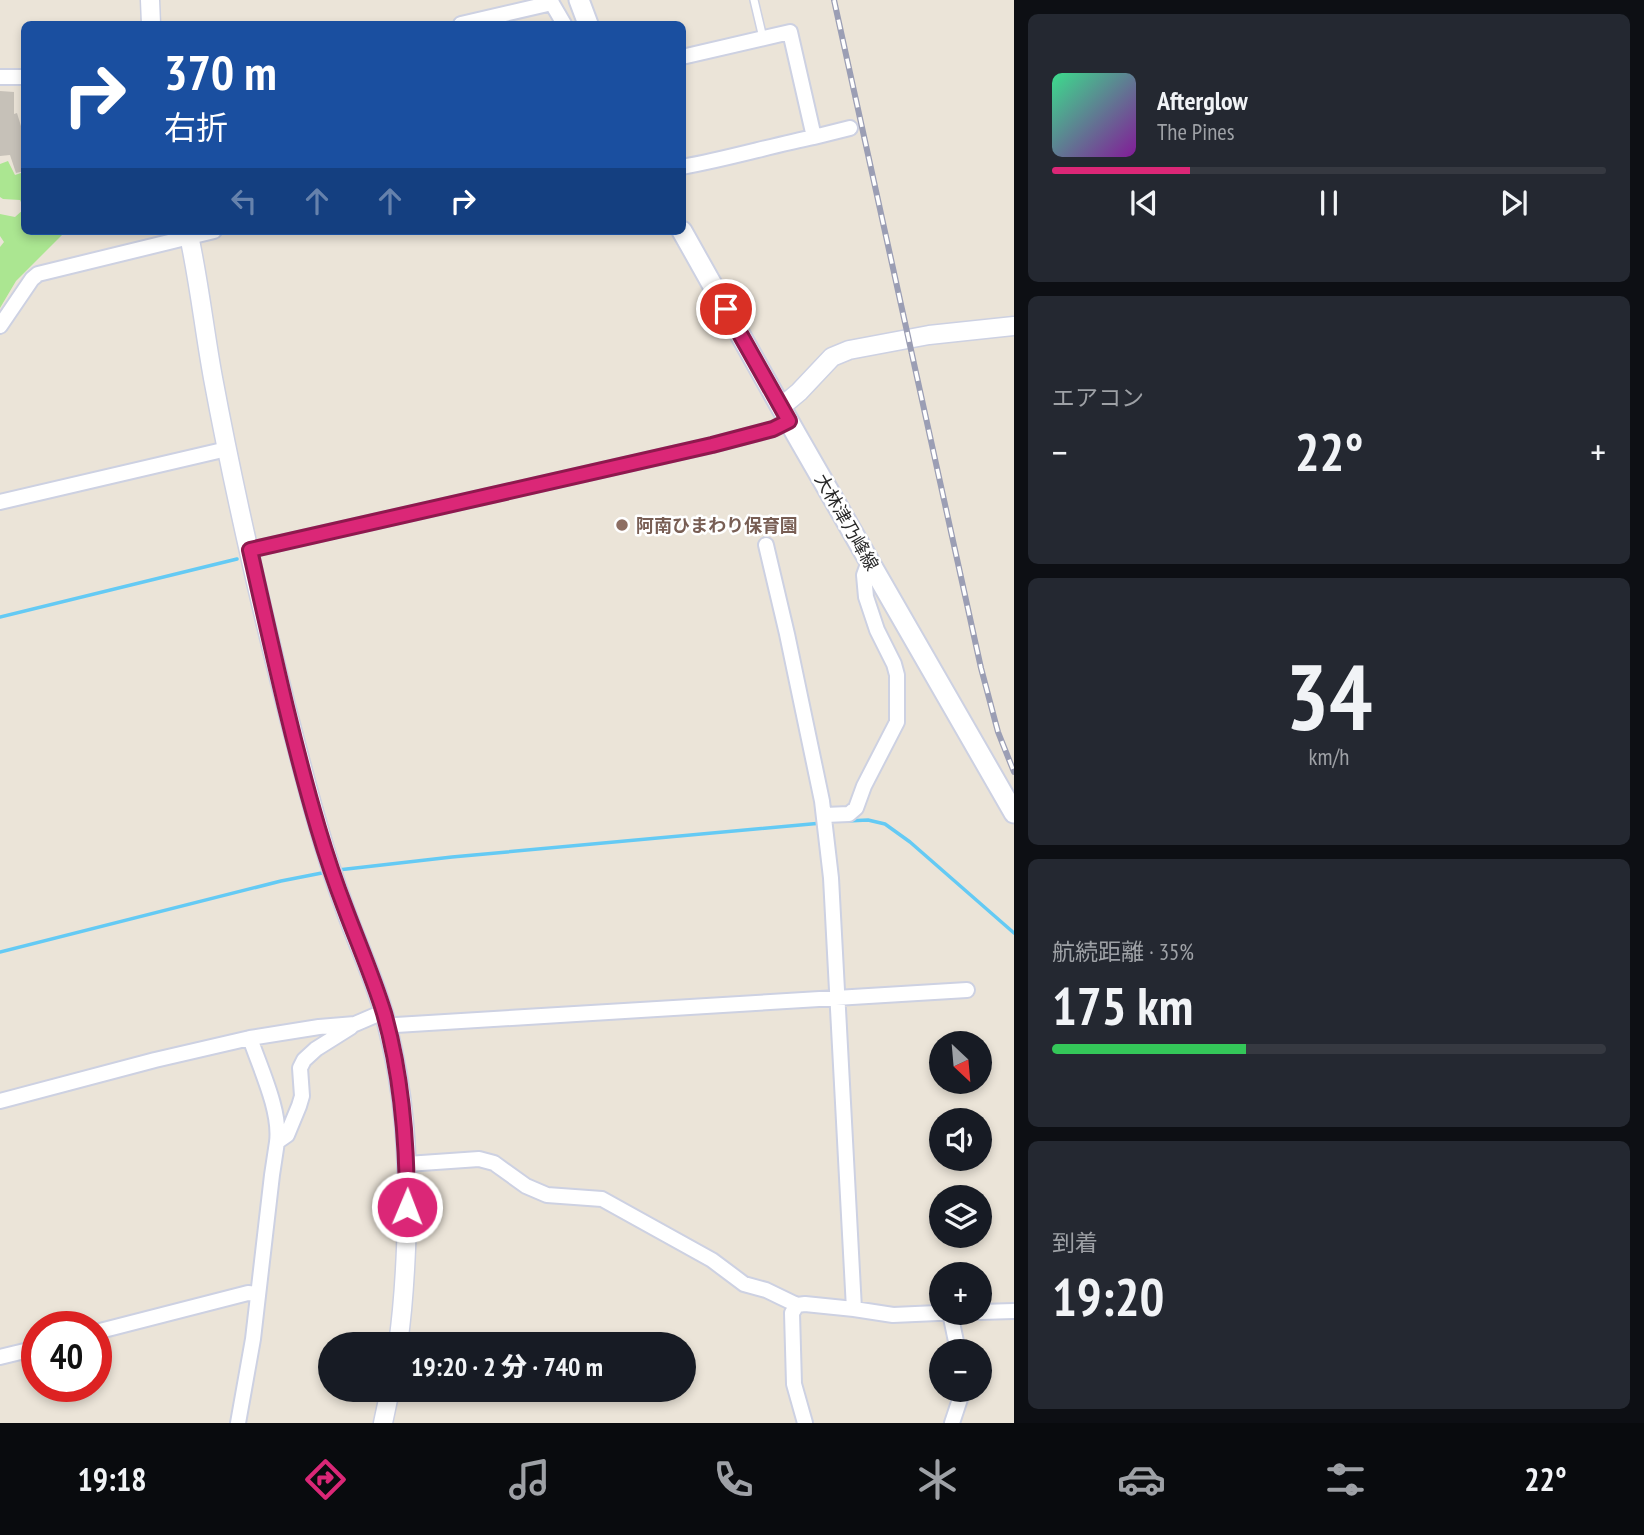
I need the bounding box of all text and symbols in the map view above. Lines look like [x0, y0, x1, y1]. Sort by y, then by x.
text: 370 m [164, 40, 277, 104]
icon: right [49, 49, 140, 140]
text: Afterglow [1157, 84, 1248, 117]
text: 右折 [164, 106, 228, 148]
text: The Pines [1157, 117, 1235, 146]
icon: left [225, 182, 263, 220]
icon: ahead [298, 182, 336, 220]
icon: ahead [371, 182, 409, 220]
icon: right [444, 182, 482, 220]
icon: previous [1125, 184, 1163, 222]
icon: pause [1310, 184, 1348, 222]
icon: next [1495, 184, 1533, 222]
pin [696, 279, 756, 339]
icon: arrive [707, 290, 745, 328]
text: エアコン [1052, 383, 1144, 412]
text: 22° [1295, 418, 1363, 485]
text: − [1052, 427, 1068, 476]
text: + [1590, 427, 1606, 476]
street label: 大林津乃峰線 [810, 469, 884, 575]
place label: 阿南ひまわり保育園 [636, 514, 798, 537]
marker: 阿南ひまわり保育園 [614, 517, 630, 533]
text: 34 [1286, 637, 1373, 755]
text: km/h [1309, 742, 1349, 771]
text: 航続距離 · 35% [1052, 937, 1194, 966]
text: 175 km [1052, 972, 1193, 1039]
north arrow [929, 1031, 992, 1094]
map controls [929, 1031, 992, 1402]
button: sound [929, 1108, 992, 1171]
position arrow [370, 1170, 444, 1244]
button: layers [929, 1185, 992, 1248]
text: 到着 [1052, 1228, 1098, 1257]
button: + [929, 1262, 992, 1325]
text: 19:20 [1052, 1263, 1164, 1330]
speed limit sign: 40 [21, 1311, 112, 1402]
button: − [929, 1339, 992, 1402]
text: 19:20 · 2 分 · 740 m [411, 1350, 603, 1383]
icon: directions [301, 1455, 350, 1504]
icon: music [505, 1455, 554, 1504]
icon: phone [709, 1455, 758, 1504]
icon: climate [913, 1455, 962, 1504]
icon: car [1117, 1455, 1166, 1504]
icon: filters [1321, 1455, 1370, 1504]
text: 19:18 [77, 1458, 147, 1500]
text: 22° [1524, 1458, 1567, 1500]

